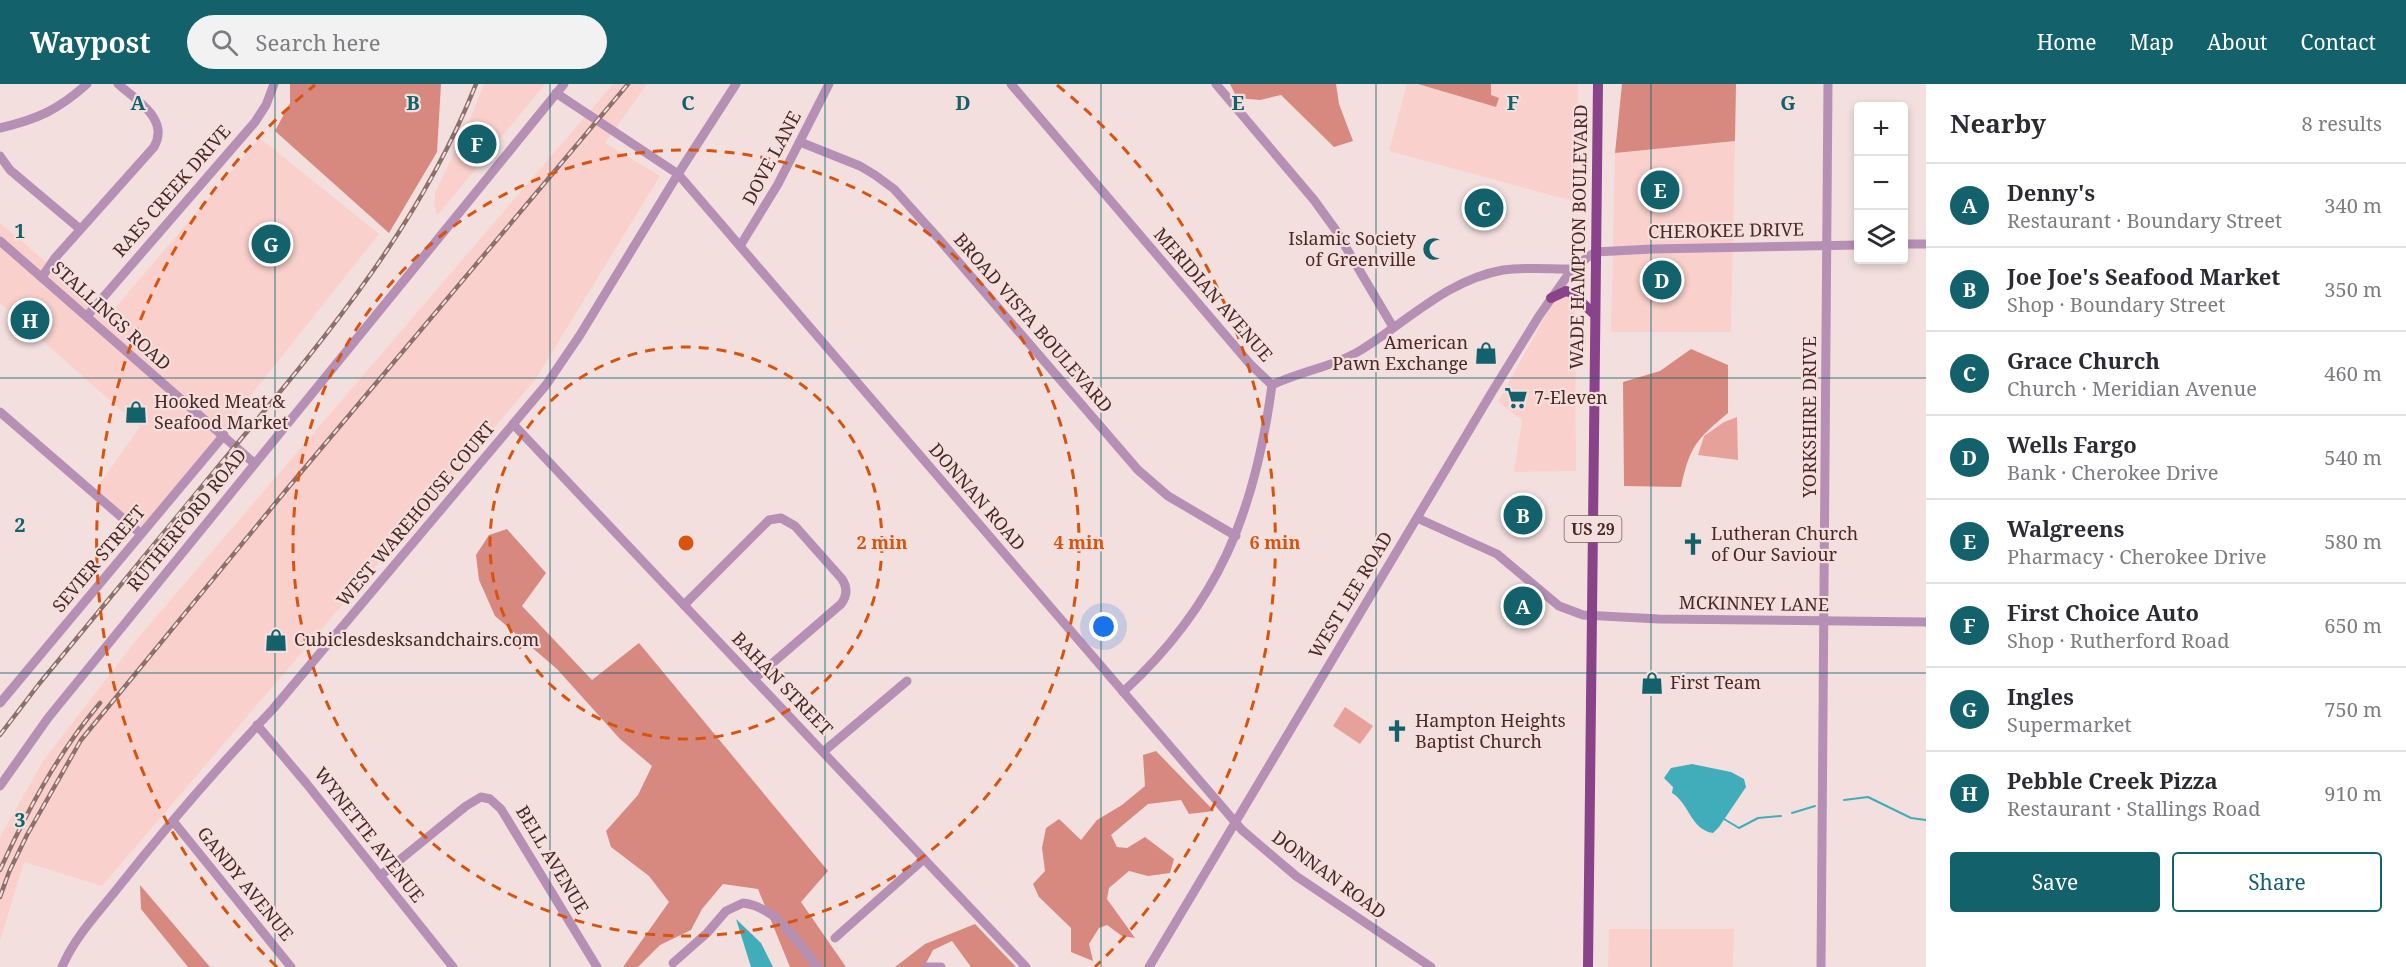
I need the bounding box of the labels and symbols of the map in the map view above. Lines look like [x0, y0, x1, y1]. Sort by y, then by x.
text: A [130, 89, 146, 116]
text: B [406, 89, 420, 116]
text: C [681, 89, 695, 116]
text: D [955, 89, 971, 116]
text: E [1231, 89, 1245, 116]
text: F [1507, 89, 1519, 116]
text: G [1780, 89, 1796, 116]
street label: WADE HAMPTON BOULEVARD [1564, 104, 1592, 370]
street label: DOVE LANE [736, 106, 806, 209]
street label: RAES CREEK DRIVE [107, 119, 235, 261]
pin: F [458, 122, 496, 166]
pin: E [1640, 168, 1680, 212]
pin: C [1464, 186, 1504, 230]
text: 1 [14, 217, 26, 244]
street label: CHEROKEE DRIVE [1648, 217, 1804, 243]
pin: G [252, 222, 290, 266]
street label: MERIDIAN AVENUE [1149, 222, 1279, 366]
place label: Islamic Society of Greenville [1288, 226, 1417, 271]
street label: BROAD VISTA BOULEVARD [949, 227, 1118, 417]
mosque icon: Islamic Society of Greenville [1421, 236, 1447, 262]
street label: STALLINGS ROAD [47, 255, 176, 375]
pin: D [1642, 258, 1682, 302]
pin: H [10, 298, 50, 342]
place label: American Pawn Exchange [1332, 330, 1468, 375]
street label: YORKSHIRE DRIVE [1797, 336, 1821, 499]
shop icon: American Pawn Exchange [1473, 340, 1499, 366]
supermarket icon: 7-Eleven [1503, 385, 1529, 411]
place label: 7-Eleven [1534, 385, 1608, 409]
place label: Hooked Meat & Seafood Market [154, 389, 288, 434]
shop icon: Hooked Meat & Seafood Market [123, 399, 149, 425]
street label: WEST WAREHOUSE COURT [331, 416, 500, 611]
street label: DONNAN ROAD [924, 437, 1031, 555]
street label: RUTHERFORD ROAD [121, 443, 251, 596]
pin: B [1504, 492, 1543, 538]
street label: SEVIER STREET [46, 500, 150, 617]
text: 2 [14, 511, 26, 538]
road number: US 29 [1564, 516, 1622, 542]
place label: Lutheran Church of Our Saviour [1711, 521, 1858, 566]
street label: WEST LEE ROAD [1303, 527, 1397, 662]
text: 2 min [857, 530, 907, 554]
text: 4 min [1054, 530, 1104, 554]
text: 6 min [1250, 530, 1300, 554]
church icon: Lutheran Church of Our Saviour [1680, 531, 1706, 557]
centre of rings [676, 533, 696, 553]
pin: A [1504, 584, 1543, 628]
street label: MCKINNEY LANE [1679, 590, 1829, 616]
your location [1089, 612, 1118, 641]
street label: BAHAN STREET [727, 626, 838, 740]
shop icon: Cubiclesdesksandchairs.com [263, 627, 289, 653]
place label: Cubiclesdesksandchairs.com [294, 627, 539, 651]
shop icon: First Team [1639, 670, 1665, 696]
place label: First Team [1670, 670, 1761, 694]
place label: Hampton Heights Baptist Church [1415, 708, 1566, 753]
church icon: Hampton Heights Baptist Church [1384, 718, 1410, 744]
street label: WYNETTE AVENUE [309, 762, 430, 907]
street label: BELL AVENUE [511, 801, 595, 918]
text: 3 [14, 806, 26, 833]
street label: GANDY AVENUE [192, 821, 299, 945]
street label: DONNAN ROAD [1268, 825, 1391, 924]

